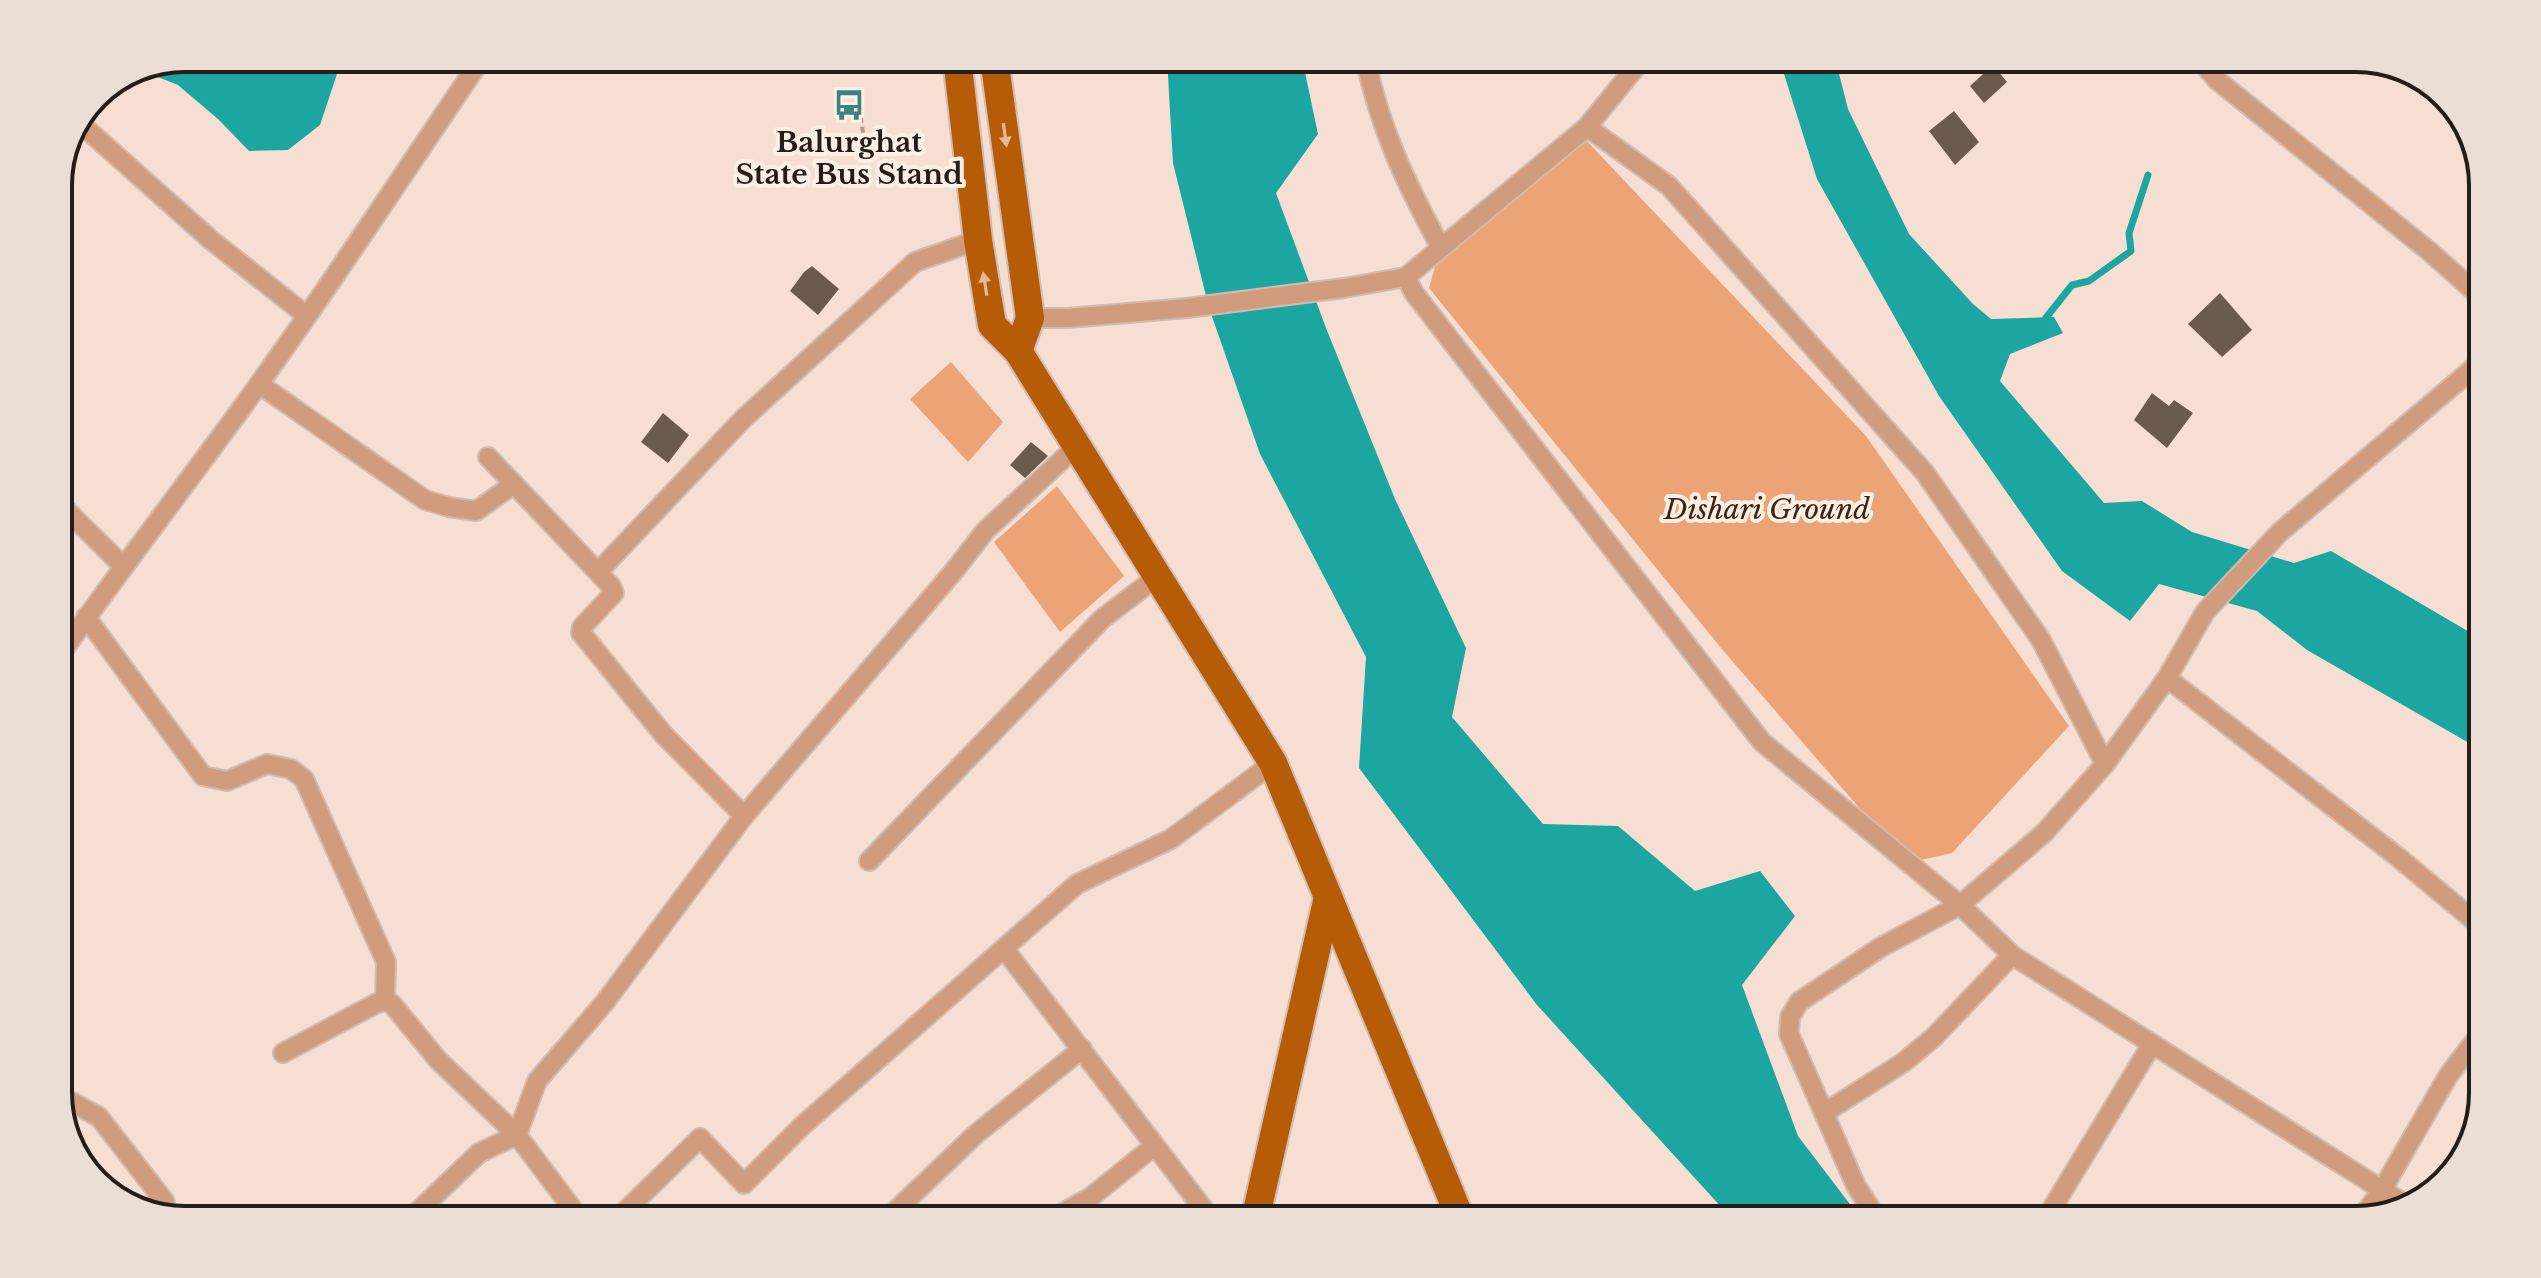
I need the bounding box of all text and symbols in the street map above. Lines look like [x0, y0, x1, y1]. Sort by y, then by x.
bus stop icon: Balurghat State Bus Stand [832, 88, 866, 122]
one-way arrow [999, 123, 1012, 148]
place label: Balurghat State Bus Stand [735, 125, 963, 192]
one-way arrow [979, 272, 991, 297]
park label: Dishari Ground [1663, 492, 1870, 527]

